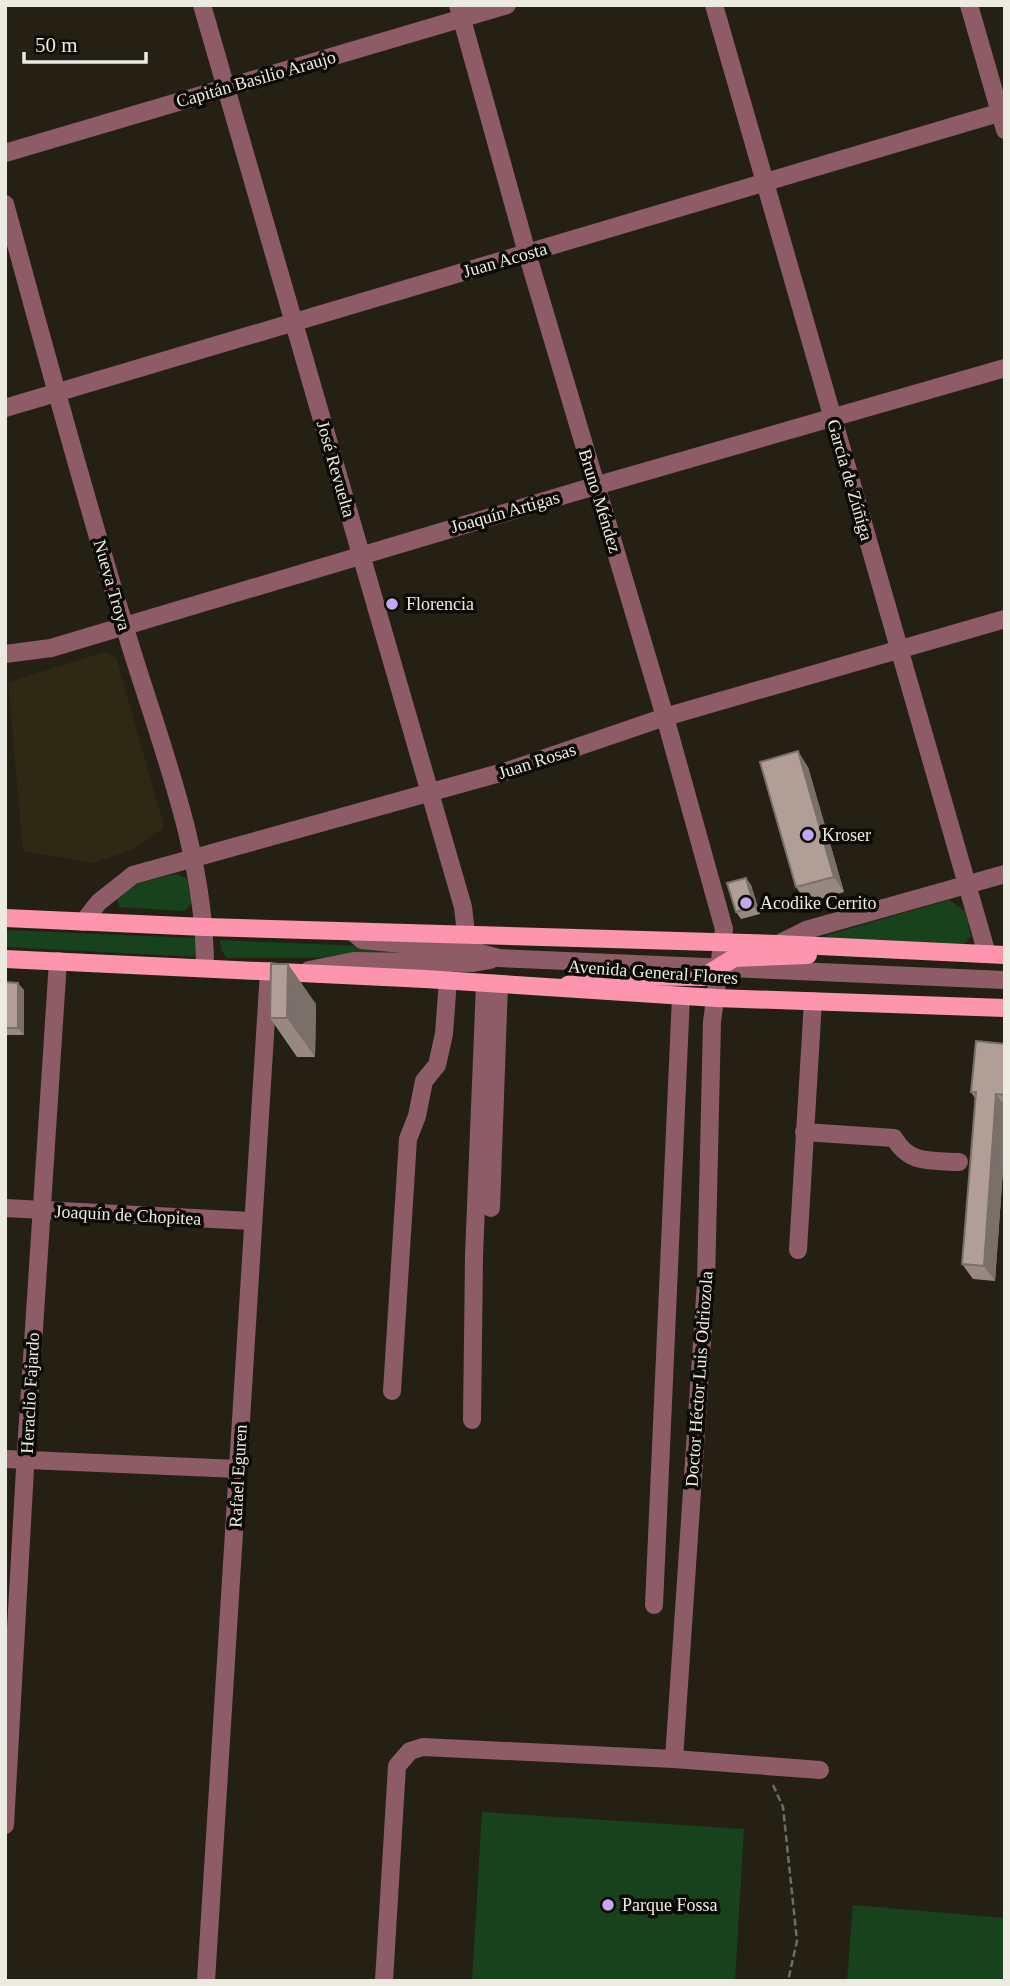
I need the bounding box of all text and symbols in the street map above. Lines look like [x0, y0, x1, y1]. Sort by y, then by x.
scale bar [24, 21, 147, 65]
text: 50 m [35, 33, 78, 57]
street label: Capitán Basilio Araujo [174, 47, 338, 111]
street label: Juan Acosta [461, 238, 549, 282]
street label: García de Zúñiga [823, 417, 877, 543]
street label: José Revuelta [313, 418, 359, 520]
street label: Bruno Méndez [575, 447, 625, 555]
street label: Joaquín Artigas [448, 487, 562, 537]
street label: Nueva Troya [90, 537, 135, 633]
place label: Florencia [406, 594, 474, 614]
marker: Florencia [384, 596, 400, 612]
street label: Juan Rosas [496, 739, 578, 783]
place label: Kroser [822, 825, 871, 845]
marker: Kroser [800, 827, 816, 843]
place label: Acodike Cerrito [760, 893, 876, 913]
marker: Acodike Cerrito [738, 895, 754, 911]
street label: Avenida General Flores [567, 956, 739, 988]
street label: Joaquín de Chopitea [54, 1201, 202, 1229]
street label: Doctor Héctor Luis Odriozola [681, 1270, 717, 1488]
street label: Heraclio Fajardo [17, 1332, 43, 1454]
street label: Rafael Eguren [225, 1424, 251, 1528]
place label: Parque Fossa [622, 1895, 718, 1915]
marker: Parque Fossa [600, 1897, 616, 1913]

